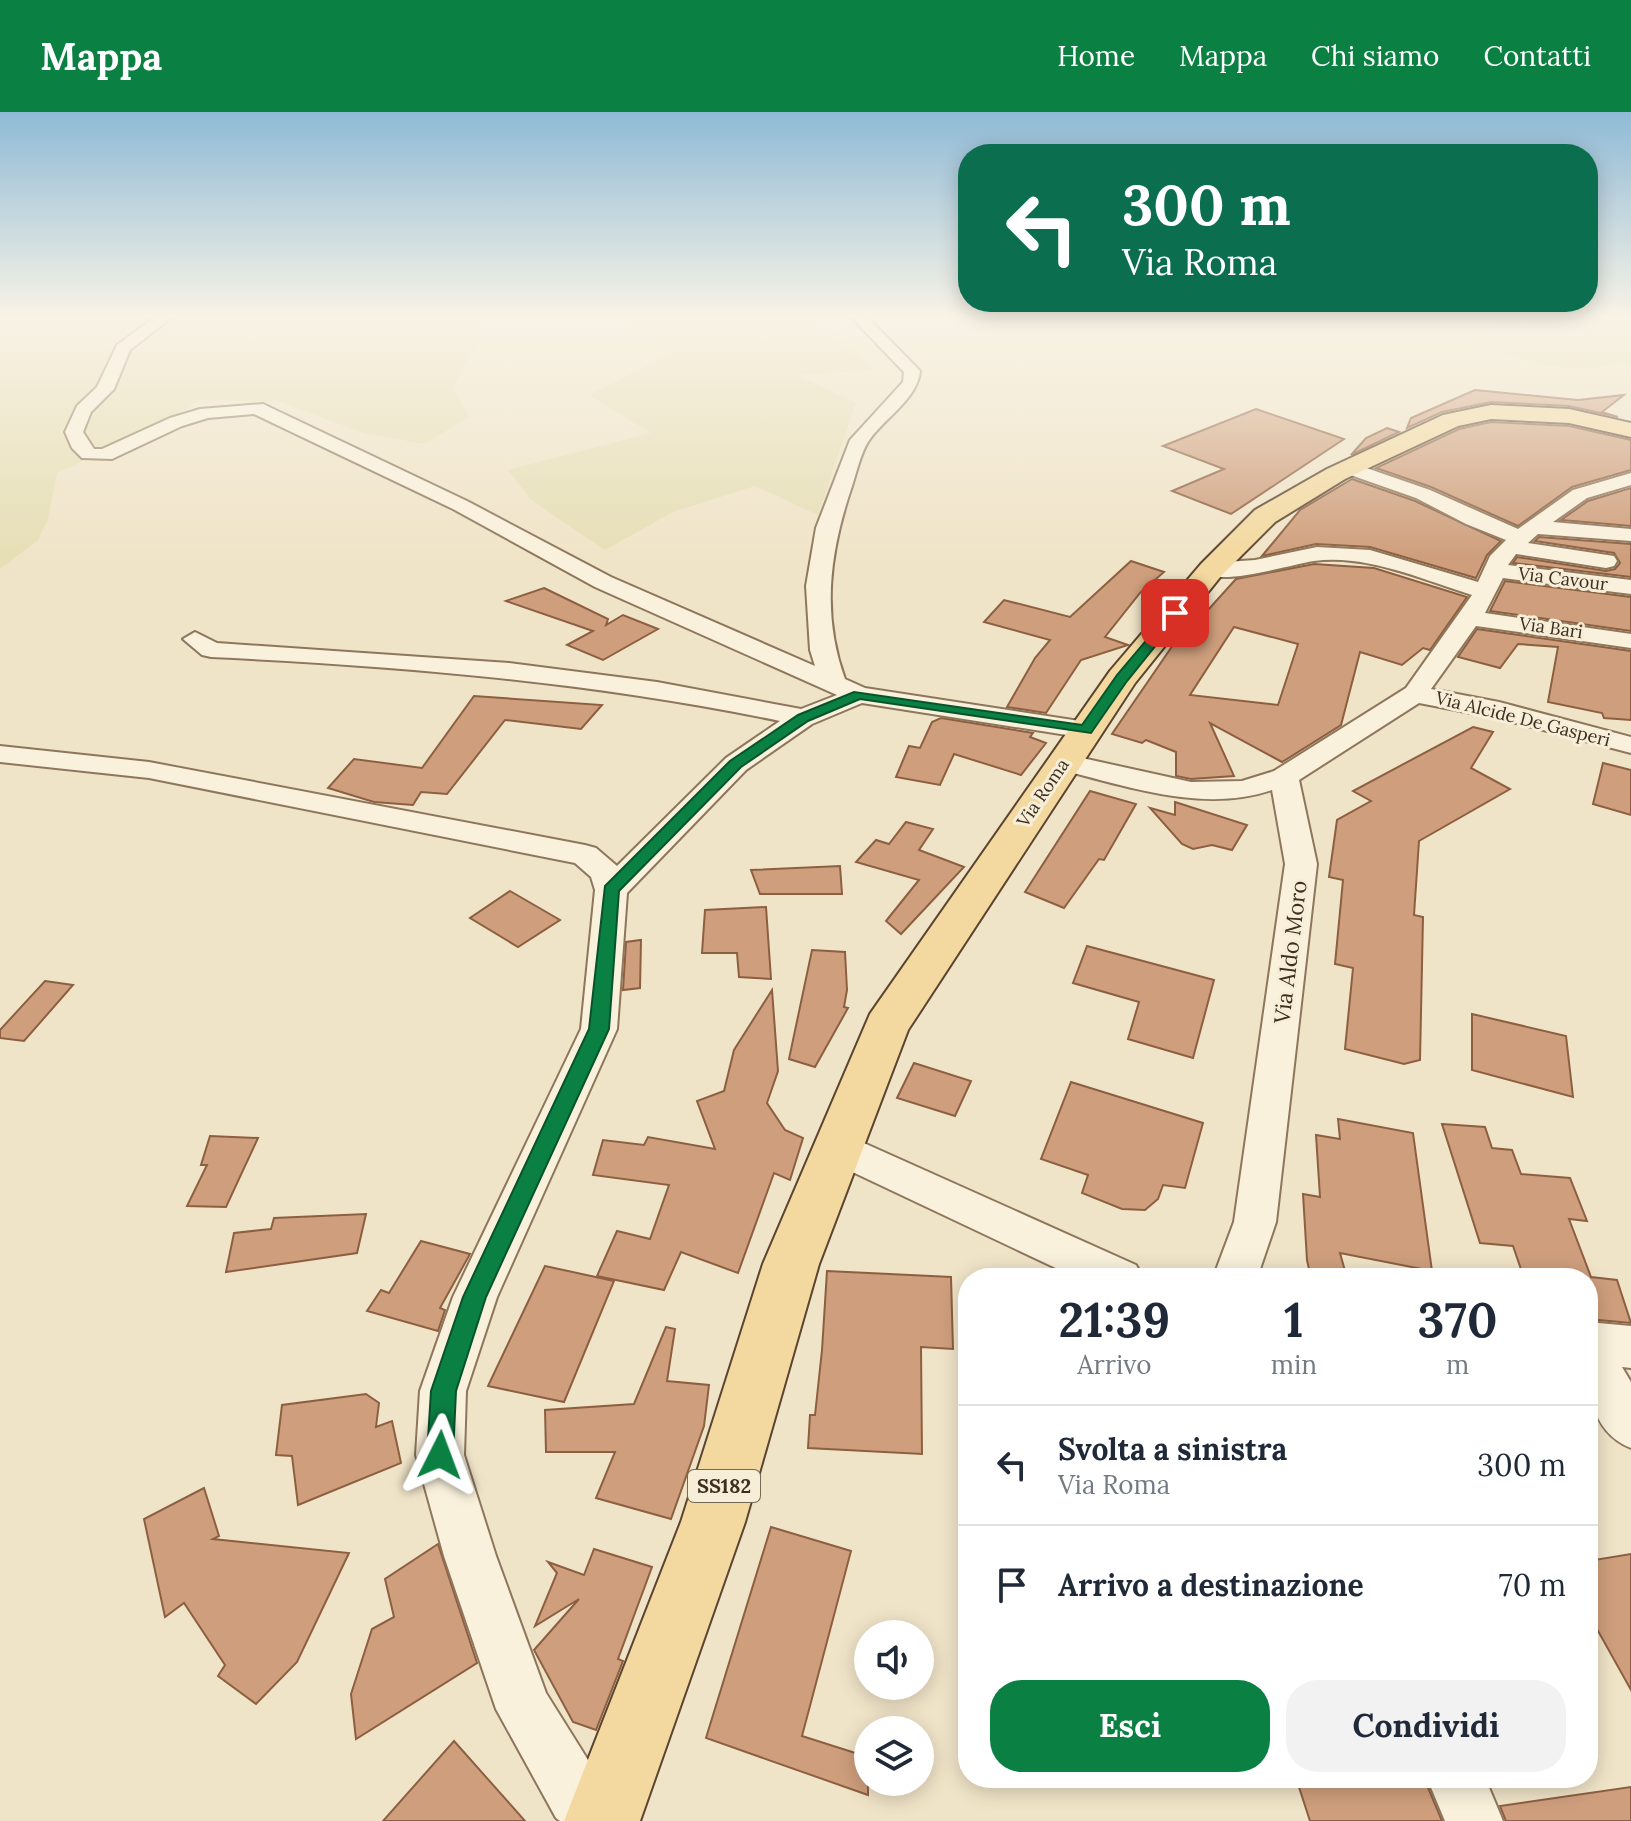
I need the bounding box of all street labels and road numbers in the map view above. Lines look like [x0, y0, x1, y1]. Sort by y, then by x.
street label: Via Cavour [1516, 561, 1609, 595]
street label: Via Bari [1517, 612, 1584, 643]
street label: Via Alcide De Gasperi [1432, 685, 1613, 751]
street label: Via Roma [1011, 754, 1074, 832]
street label: Via Aldo Moro [1267, 879, 1313, 1026]
road number: SS182 [688, 1470, 760, 1502]

